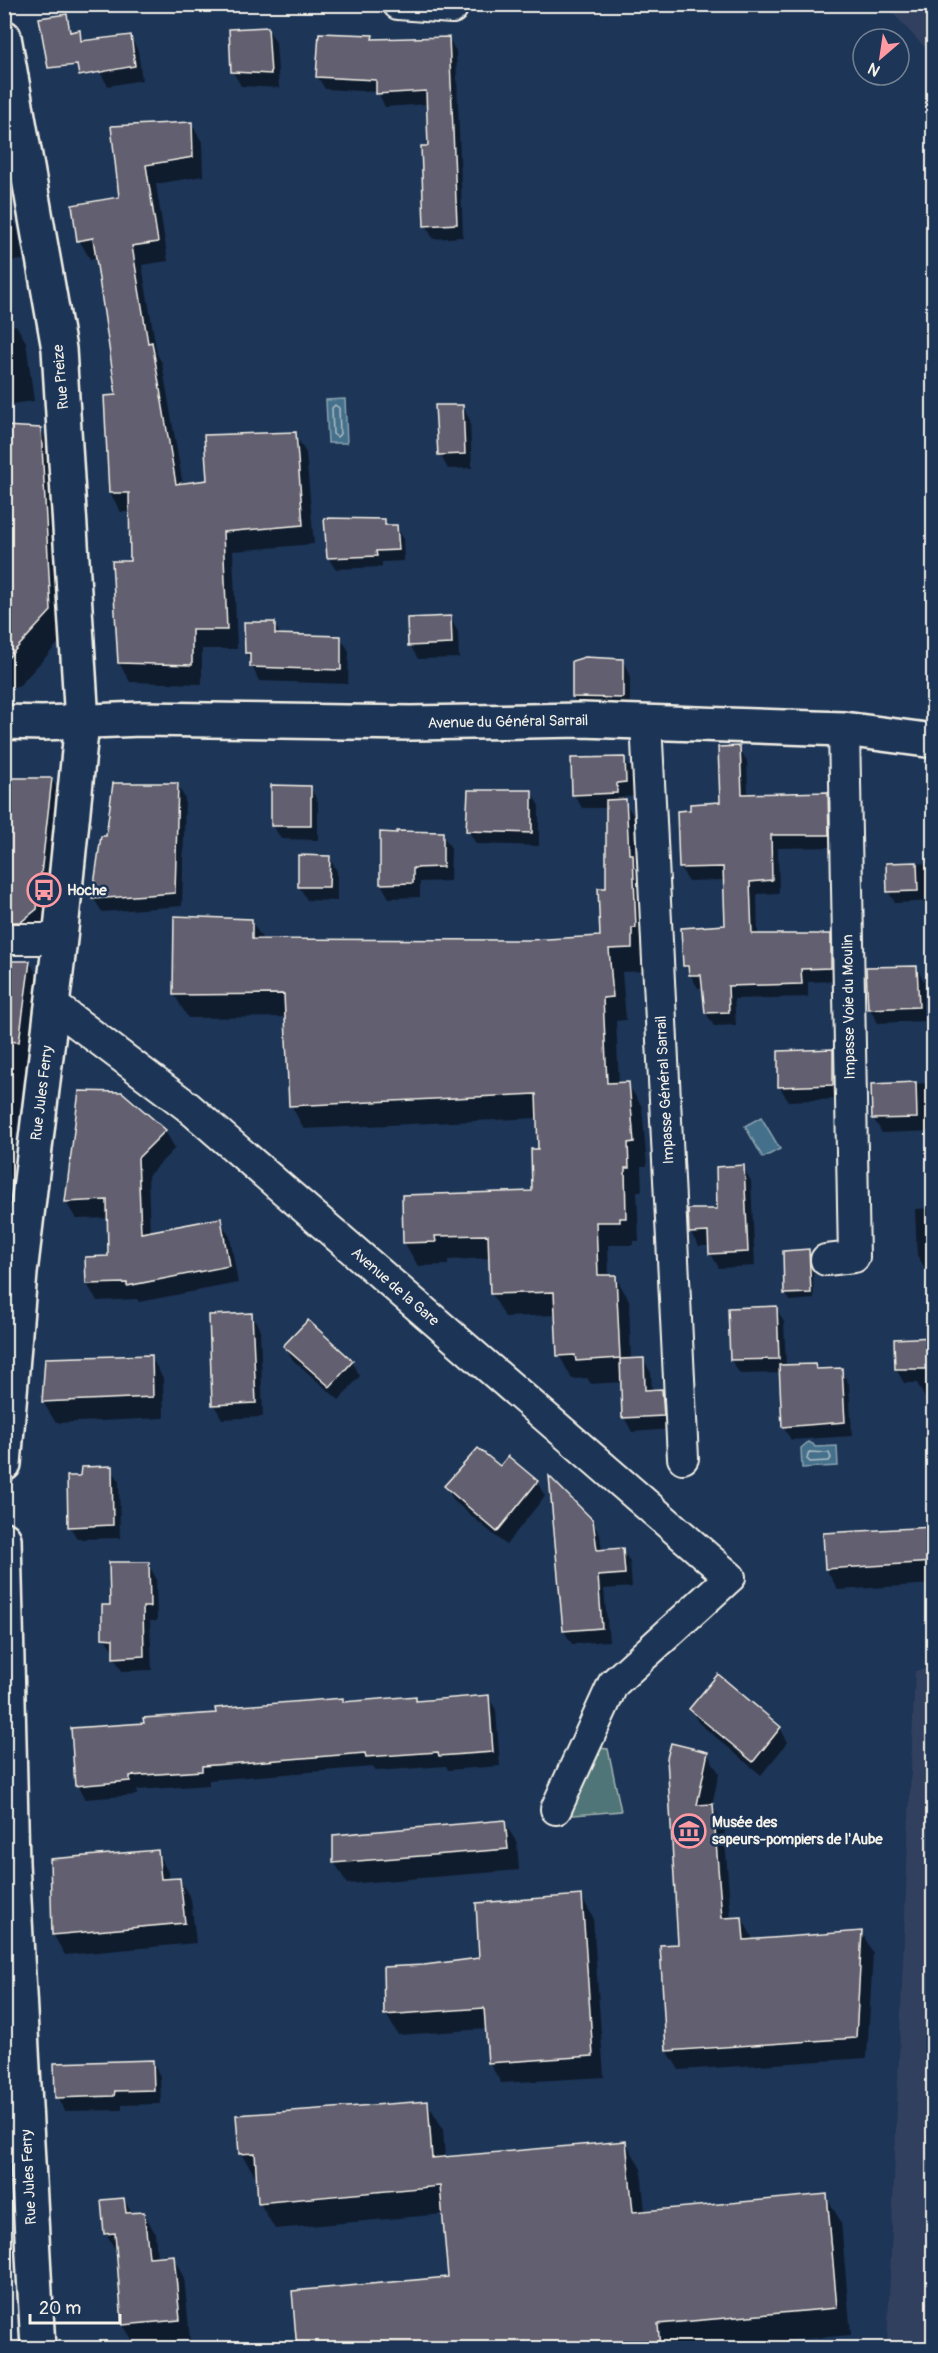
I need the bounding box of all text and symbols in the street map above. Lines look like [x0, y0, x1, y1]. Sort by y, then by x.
north arrow [851, 27, 911, 87]
text: N [864, 58, 884, 81]
street label: Rue Preize [49, 343, 73, 410]
street label: Avenue du Général Sarrail [427, 711, 589, 733]
bus stop icon: Hoche [26, 872, 62, 908]
place label: Hoche [67, 881, 107, 900]
street label: Impasse Voie du Moulin [838, 934, 860, 1080]
street label: Impasse Général Sarrail [652, 1015, 678, 1165]
street label: Rue Jules Ferry [27, 1044, 57, 1142]
street label: Avenue de la Gare [347, 1244, 443, 1331]
museum icon: Musée des sapeurs-pompiers de l'Aube [671, 1813, 707, 1849]
place label: Musée des sapeurs-pompiers de l'Aube [712, 1813, 883, 1849]
street label: Rue Jules Ferry [17, 2128, 41, 2225]
scale bar [30, 2287, 120, 2325]
text: 20 m [39, 2297, 81, 2320]

